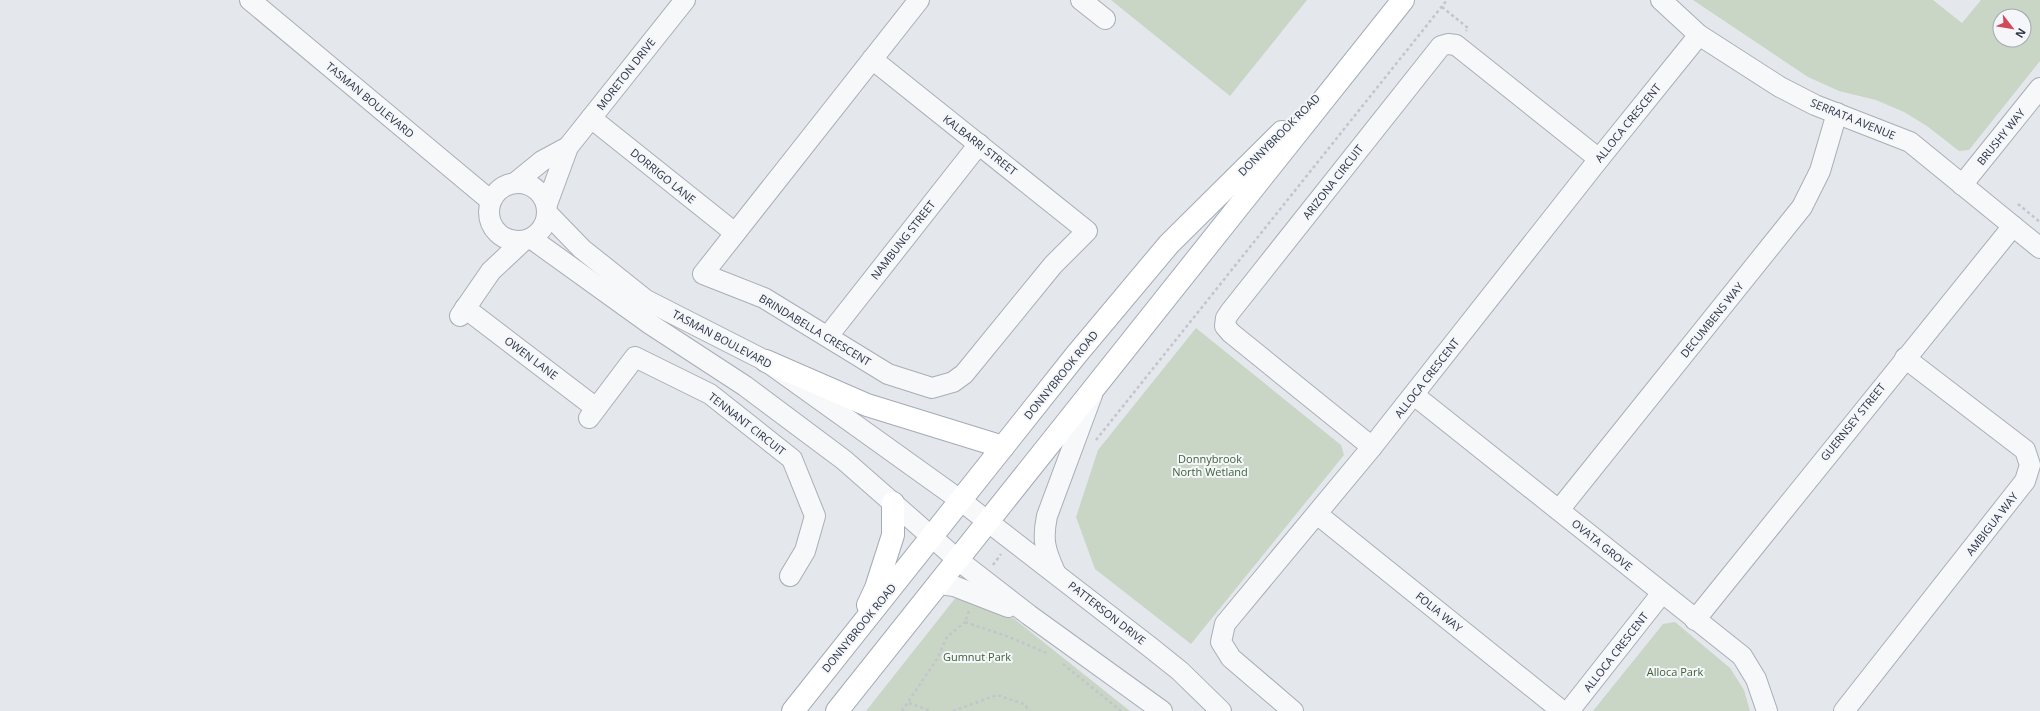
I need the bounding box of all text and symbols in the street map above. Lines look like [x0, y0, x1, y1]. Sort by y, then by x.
north arrow [1992, 8, 2032, 48]
text: N [2012, 26, 2030, 41]
street label: MORETON DRIVE [593, 35, 658, 113]
street label: TASMAN BOULEVARD [323, 58, 418, 141]
street label: ALLOCA CRESCENT [1591, 80, 1664, 165]
street label: DONNYBROOK ROAD [1234, 90, 1323, 179]
street label: SERRATA AVENUE [1808, 95, 1898, 142]
street label: BRUSHY WAY [1973, 105, 2028, 168]
street label: KALBARRI STREET [940, 111, 1020, 178]
street label: ARIZONA CIRCUIT [1299, 141, 1366, 222]
street label: DORRIGO LANE [628, 145, 699, 207]
street label: NAMBUNG STREET [867, 197, 938, 282]
street label: DECUMBENS WAY [1677, 278, 1747, 360]
street label: BRINDABELLA CRESCENT [757, 290, 874, 369]
street label: TASMAN BOULEVARD [670, 306, 775, 371]
street label: DONNYBROOK ROAD [1020, 327, 1101, 422]
street label: OWEN LANE [502, 333, 561, 383]
street label: ALLOCA CRESCENT [1391, 335, 1462, 421]
street label: GUERNSEY STREET [1817, 380, 1888, 464]
street label: TENNANT CIRCUIT [706, 389, 789, 458]
park label: Donnybrook North Wetland [1172, 451, 1248, 479]
street label: AMBIGUA WAY [1962, 488, 2021, 558]
street label: OVATA GROVE [1569, 516, 1636, 574]
street label: PATTERSON DRIVE [1065, 578, 1149, 648]
street label: DONNYBROOK ROAD [818, 580, 899, 675]
street label: FOLIA WAY [1413, 588, 1467, 636]
street label: ALLOCA CRESCENT [1580, 609, 1651, 695]
park label: Gumnut Park [943, 649, 1011, 664]
park label: Alloca Park [1647, 664, 1703, 679]

